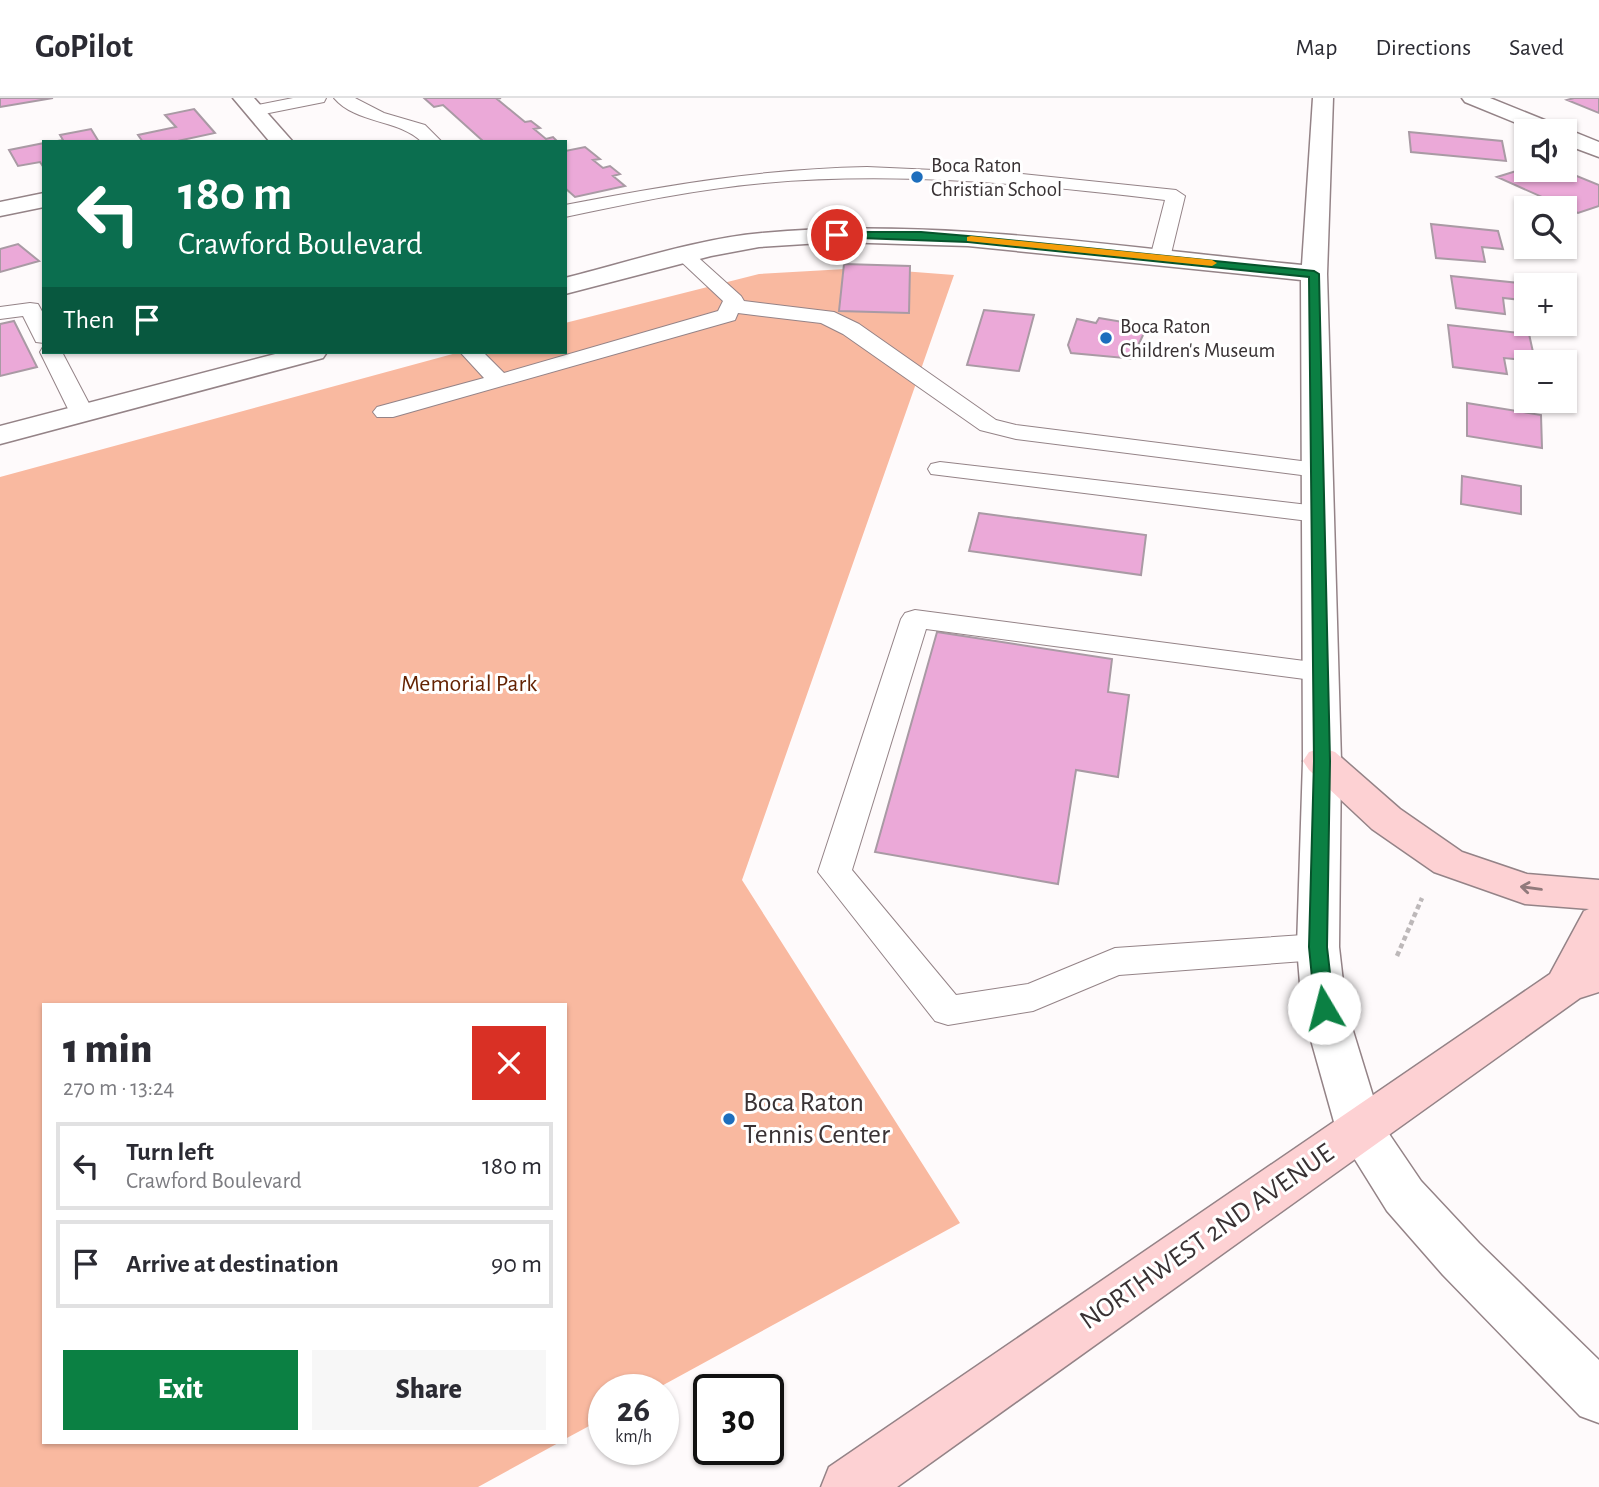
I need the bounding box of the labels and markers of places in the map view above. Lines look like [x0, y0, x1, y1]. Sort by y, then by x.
place label: Boca Raton Christian School [931, 155, 1062, 200]
marker: Boca Raton Christian School [909, 169, 925, 185]
pin [807, 205, 867, 265]
place label: Boca Raton Children's Museum [1120, 316, 1275, 361]
marker: Boca Raton Children's Museum [1098, 330, 1114, 346]
place label: Boca Raton Tennis Center [743, 1089, 890, 1149]
marker: Boca Raton Tennis Center [721, 1111, 737, 1127]

